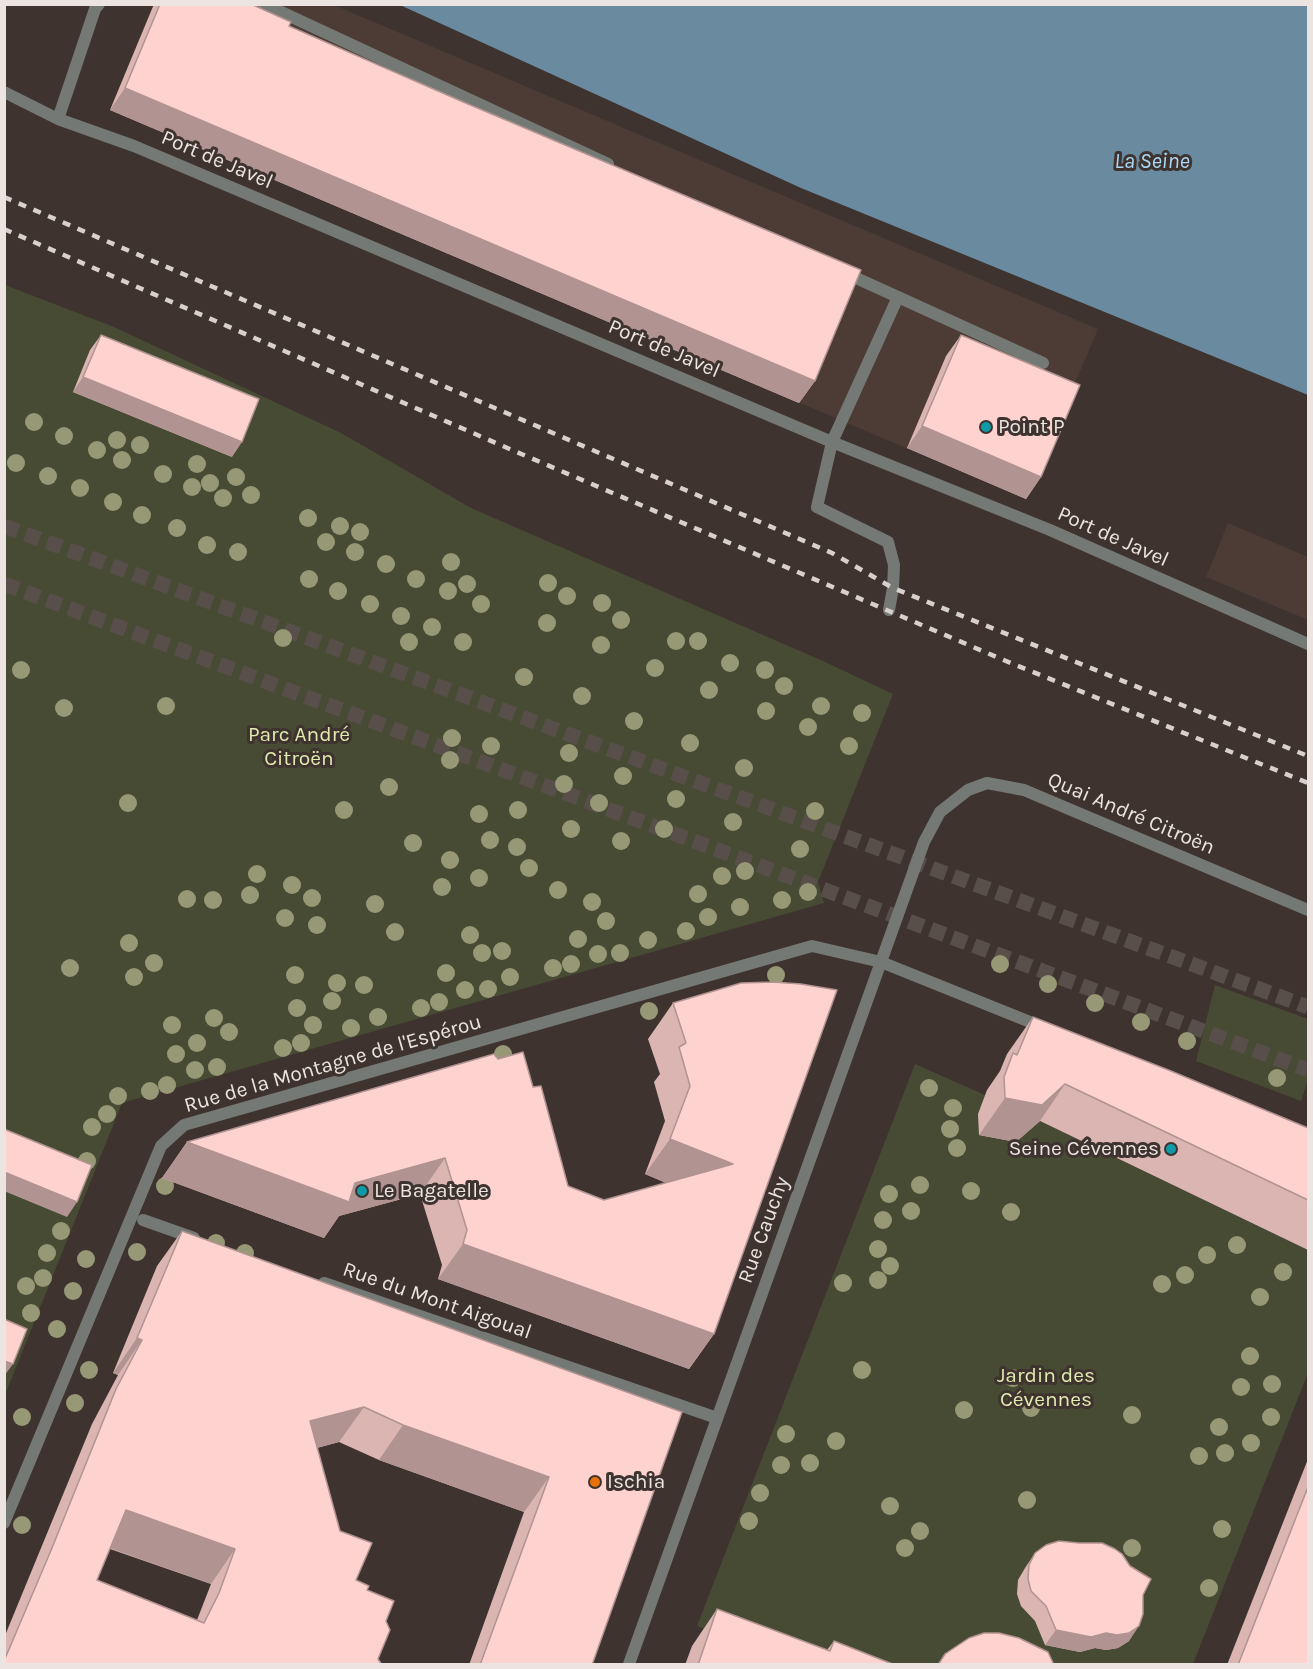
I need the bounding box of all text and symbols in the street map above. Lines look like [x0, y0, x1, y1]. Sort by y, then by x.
street label: Port de Javel [157, 125, 277, 195]
water label: La Seine [1114, 149, 1190, 175]
street label: Port de Javel [604, 314, 724, 384]
place label: Point P [998, 414, 1065, 440]
marker: Point P [979, 420, 993, 434]
street label: Port de Javel [1054, 501, 1172, 573]
park label: Parc André Citroën [248, 722, 350, 772]
street label: Quai André Citroën [1044, 767, 1218, 861]
street label: Rue de la Montagne de l'Espérou [181, 1009, 485, 1119]
place label: Seine Cévennes [1009, 1136, 1159, 1162]
marker: Seine Cévennes [1164, 1142, 1178, 1156]
street label: Rue Cauchy [733, 1173, 795, 1287]
place label: Le Bagatelle [374, 1178, 489, 1204]
marker: Le Bagatelle [355, 1184, 369, 1198]
street label: Rue du Mont Aigoual [339, 1257, 535, 1345]
park label: Jardin des Cévennes [997, 1363, 1095, 1413]
place label: Ischia [607, 1469, 665, 1495]
marker: Ischia [588, 1475, 602, 1489]

